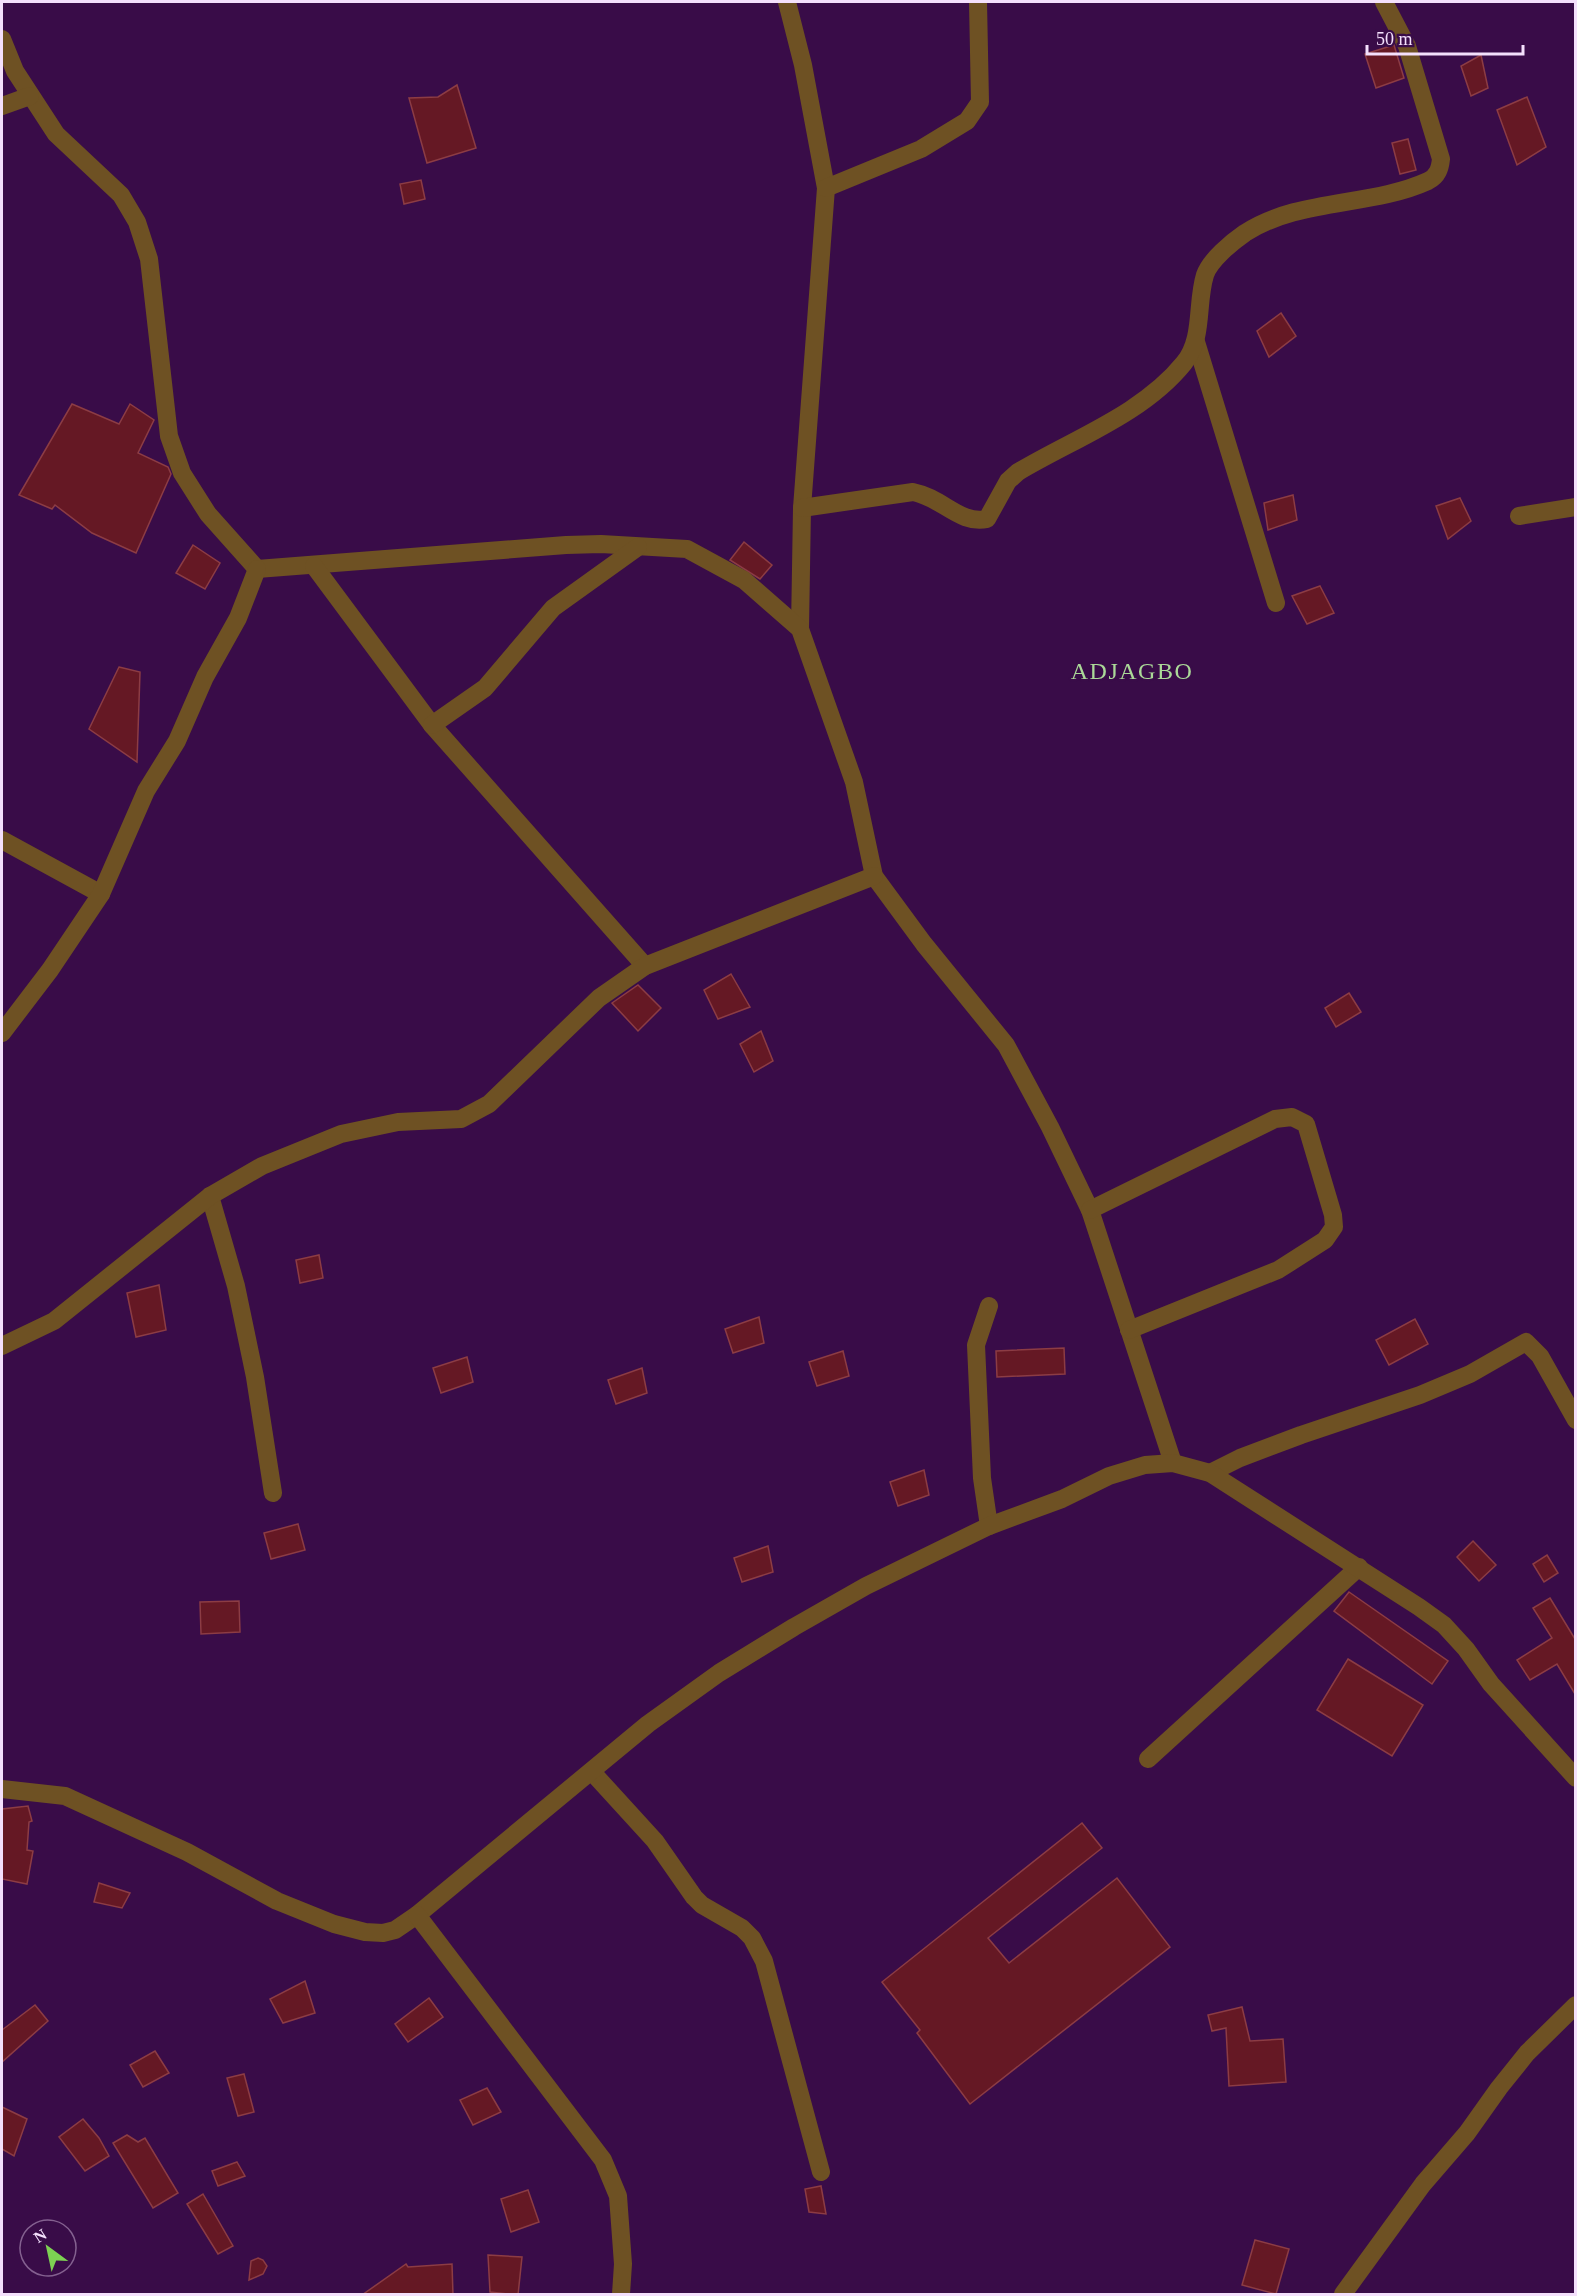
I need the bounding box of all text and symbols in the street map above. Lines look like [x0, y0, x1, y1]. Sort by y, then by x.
scale bar [1367, 18, 1523, 56]
text: 50 m [1376, 29, 1413, 49]
district label: ADJAGBO [1071, 658, 1193, 684]
north arrow [18, 2218, 78, 2278]
text: N [31, 2225, 50, 2246]

